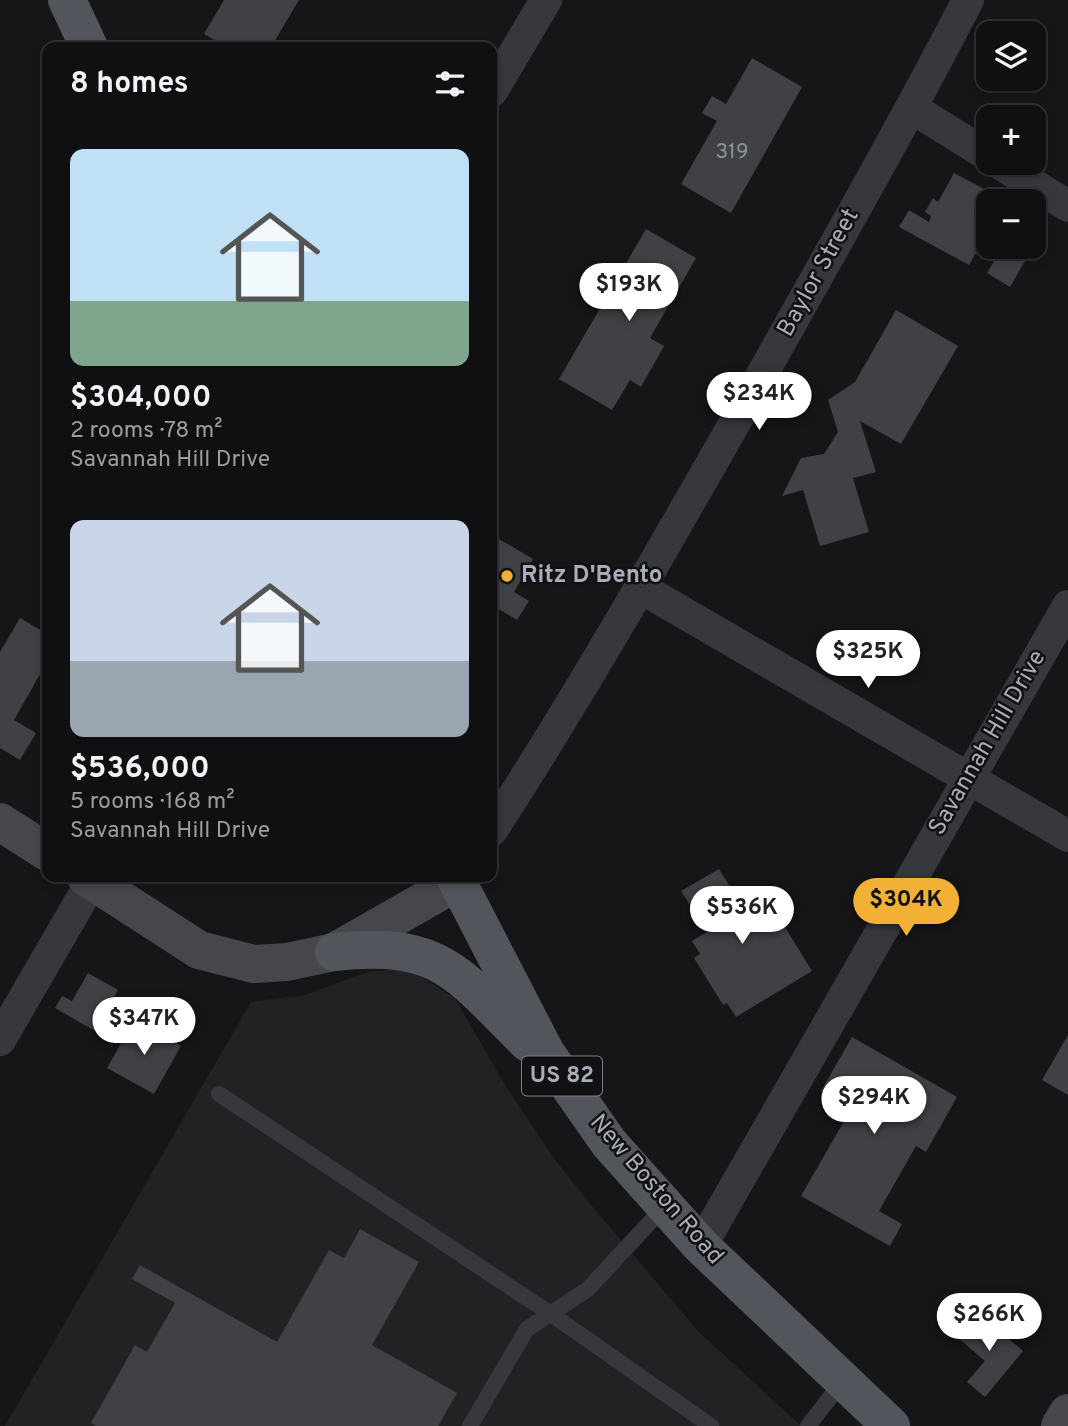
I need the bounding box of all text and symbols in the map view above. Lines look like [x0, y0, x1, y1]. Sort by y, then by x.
map controls [976, 21, 1046, 259]
button: layers [976, 21, 1046, 91]
icon: filters [431, 65, 469, 103]
text: 8 homes [70, 66, 189, 103]
button: + [976, 105, 1046, 175]
house number: 319 [716, 139, 748, 166]
button: − [976, 189, 1046, 259]
icon: home [207, 194, 333, 320]
street label: Baylor Street [771, 204, 867, 342]
pin: $193K [580, 264, 678, 323]
text: $193K [595, 271, 663, 300]
pin: $234K [710, 372, 808, 432]
text: $304,000 [70, 380, 211, 417]
text: $234K [723, 380, 795, 409]
text: 2 rooms · 78 m² [70, 417, 223, 446]
text: Savannah Hill Drive [70, 446, 270, 475]
place label: Ritz D'Bento [521, 561, 662, 591]
icon: home [207, 565, 333, 691]
marker: Ritz D'Bento [499, 568, 515, 584]
pin: $325K [819, 630, 917, 690]
text: $325K [832, 638, 904, 667]
street label: Savannah Hill Drive [923, 645, 1053, 841]
text: $536,000 [70, 751, 210, 788]
text: 5 rooms · 168 m² [70, 788, 235, 817]
text: Savannah Hill Drive [70, 817, 270, 846]
pin: $304K [857, 878, 955, 938]
pin: $536K [693, 886, 791, 946]
text: $304K [869, 886, 943, 915]
text: $536K [706, 894, 778, 923]
pin: $347K [95, 998, 193, 1057]
text: $347K [108, 1005, 180, 1034]
road number: US 82 [522, 1056, 602, 1096]
pin: $294K [825, 1076, 923, 1136]
text: $294K [837, 1084, 911, 1113]
street label: New Boston Road [583, 1109, 729, 1271]
pin: $266K [940, 1294, 1038, 1353]
text: $266K [953, 1301, 1025, 1330]

